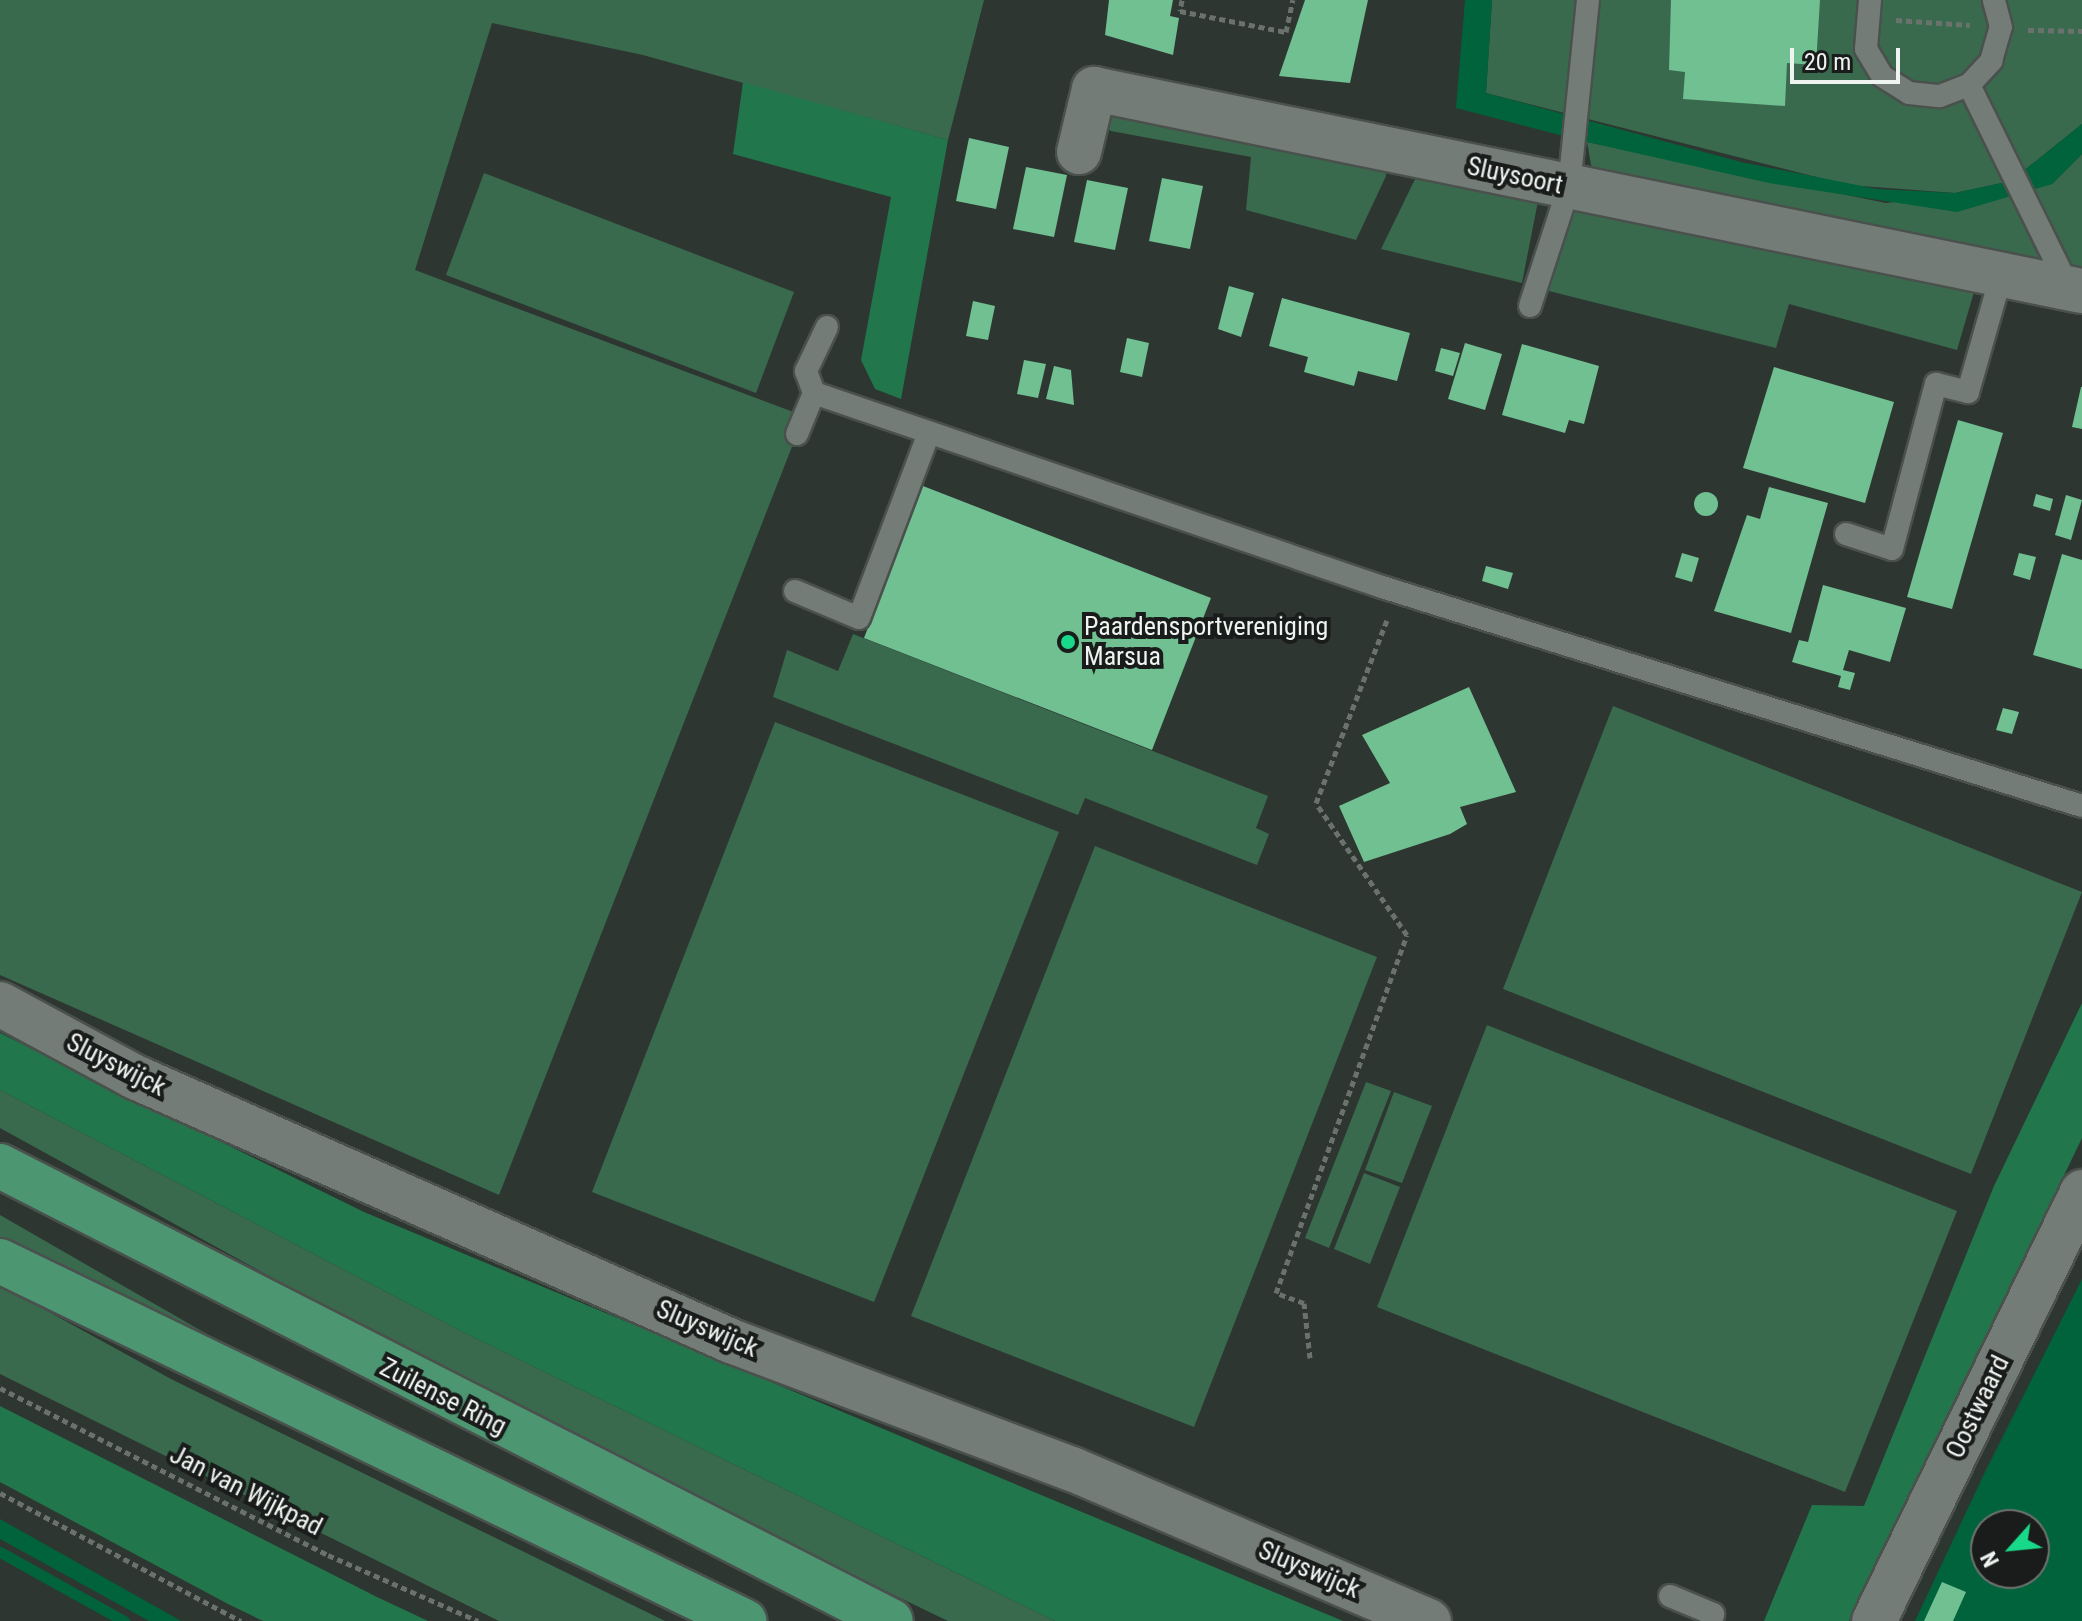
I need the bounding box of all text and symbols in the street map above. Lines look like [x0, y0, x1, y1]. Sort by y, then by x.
scale bar [1794, 32, 1904, 82]
text: 20 m [1804, 48, 1851, 76]
street label: Sluysoort [1464, 151, 1566, 201]
place label: Paardensportvereniging Marsua [1084, 611, 1328, 672]
marker: Paardensportvereniging Marsua [1059, 633, 1077, 651]
street label: Sluyswijck [61, 1027, 171, 1103]
street label: Sluyswijck [652, 1294, 762, 1364]
street label: Oostwaard [1940, 1350, 2016, 1464]
street label: Zuilense Ring [375, 1352, 511, 1442]
street label: Jan van Wijkpad [165, 1439, 327, 1543]
north arrow [1970, 1509, 2050, 1589]
street label: Sluyswijck [1254, 1535, 1364, 1605]
text: N [1976, 1548, 2004, 1571]

